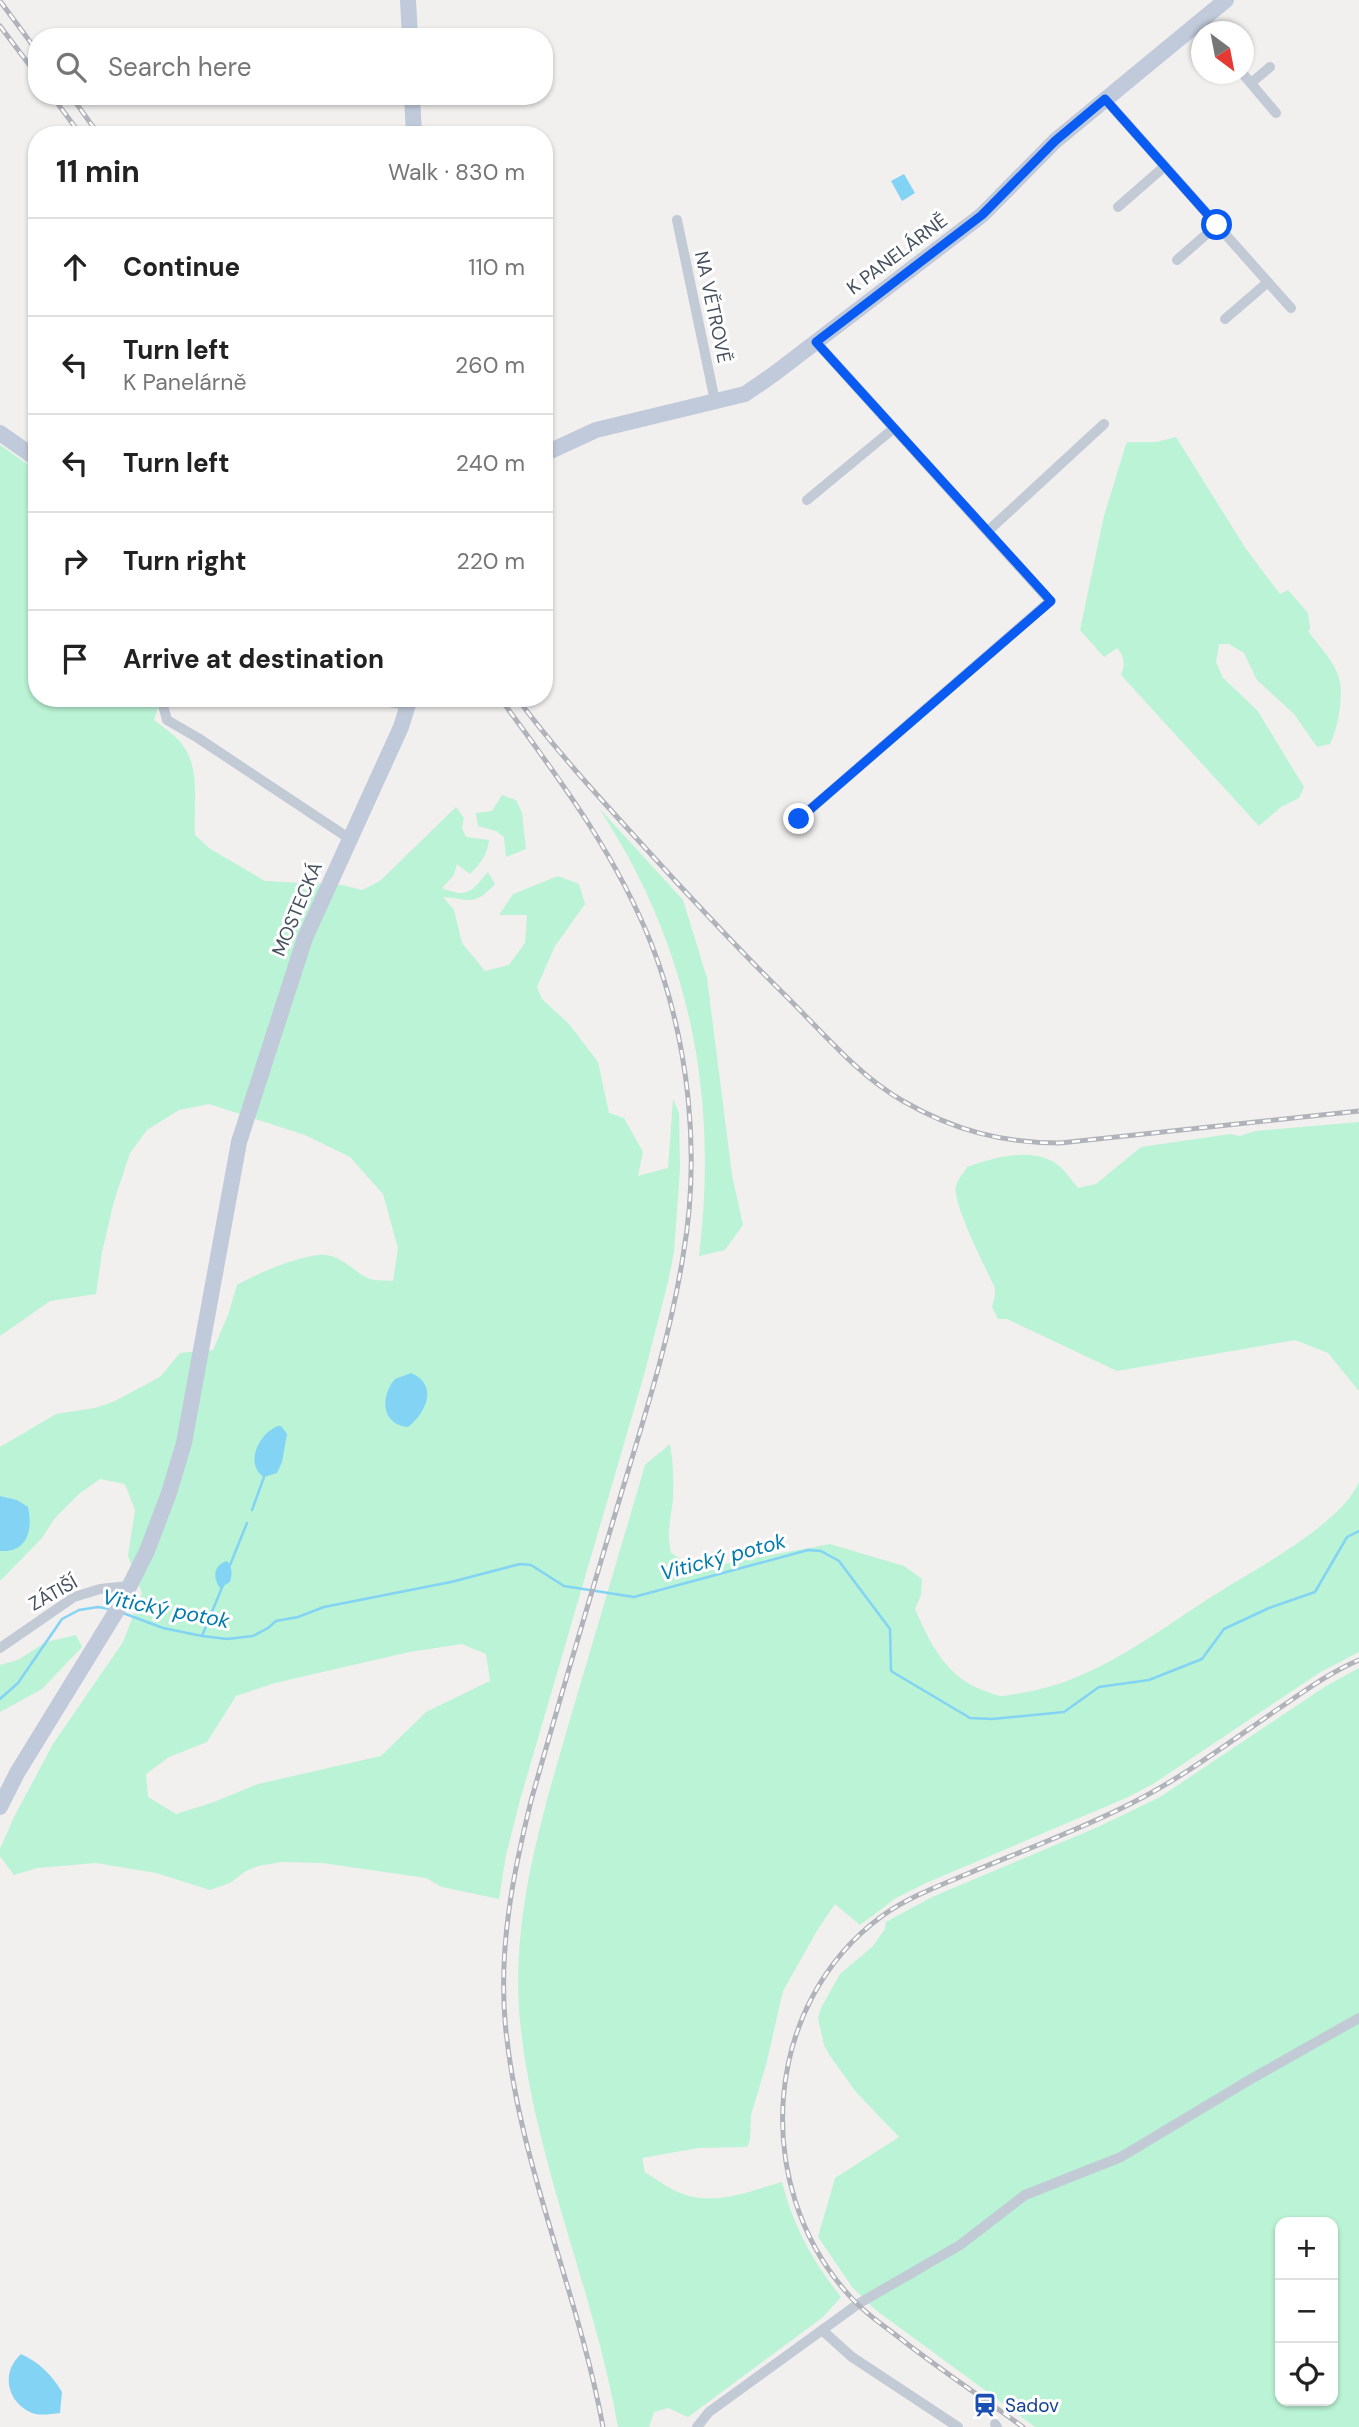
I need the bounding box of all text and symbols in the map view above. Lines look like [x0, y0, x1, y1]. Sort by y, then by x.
north arrow [1191, 21, 1254, 84]
search box [28, 28, 553, 105]
icon: search [52, 48, 90, 86]
text: Search here [108, 50, 251, 84]
text: 11 min [56, 152, 140, 191]
text: Walk · 830 m [388, 157, 525, 187]
street label: K PANELÁRNĚ [842, 208, 952, 300]
route start [1201, 209, 1232, 240]
icon: ahead [56, 248, 94, 286]
street label: NA VĚTROVĚ [689, 249, 737, 365]
text: Continue [123, 250, 240, 284]
text: 110 m [468, 252, 525, 282]
text: Turn left [123, 333, 230, 367]
icon: left [56, 346, 94, 384]
text: 260 m [455, 350, 525, 380]
text: K Panelárně [123, 367, 247, 397]
icon: left [56, 444, 94, 482]
text: Turn left [123, 446, 230, 480]
text: 240 m [456, 448, 525, 478]
icon: right [56, 542, 94, 580]
text: Turn right [123, 544, 247, 578]
text: 220 m [456, 546, 525, 576]
icon: arrive [56, 640, 94, 678]
text: Arrive at destination [123, 642, 384, 676]
route end [783, 803, 814, 834]
street label: MOSTECKÁ [266, 858, 328, 960]
water label: Vitický potok [657, 1527, 789, 1587]
street label: ZÁTIŠÍ [24, 1569, 82, 1617]
water label: Vitický potok [100, 1583, 232, 1635]
map controls [1275, 2217, 1338, 2406]
button: + [1275, 2217, 1338, 2280]
button: − [1275, 2280, 1338, 2343]
button: locate [1275, 2343, 1338, 2406]
station icon: Sadov [971, 2391, 999, 2419]
place label: Sadov [1005, 2393, 1059, 2418]

